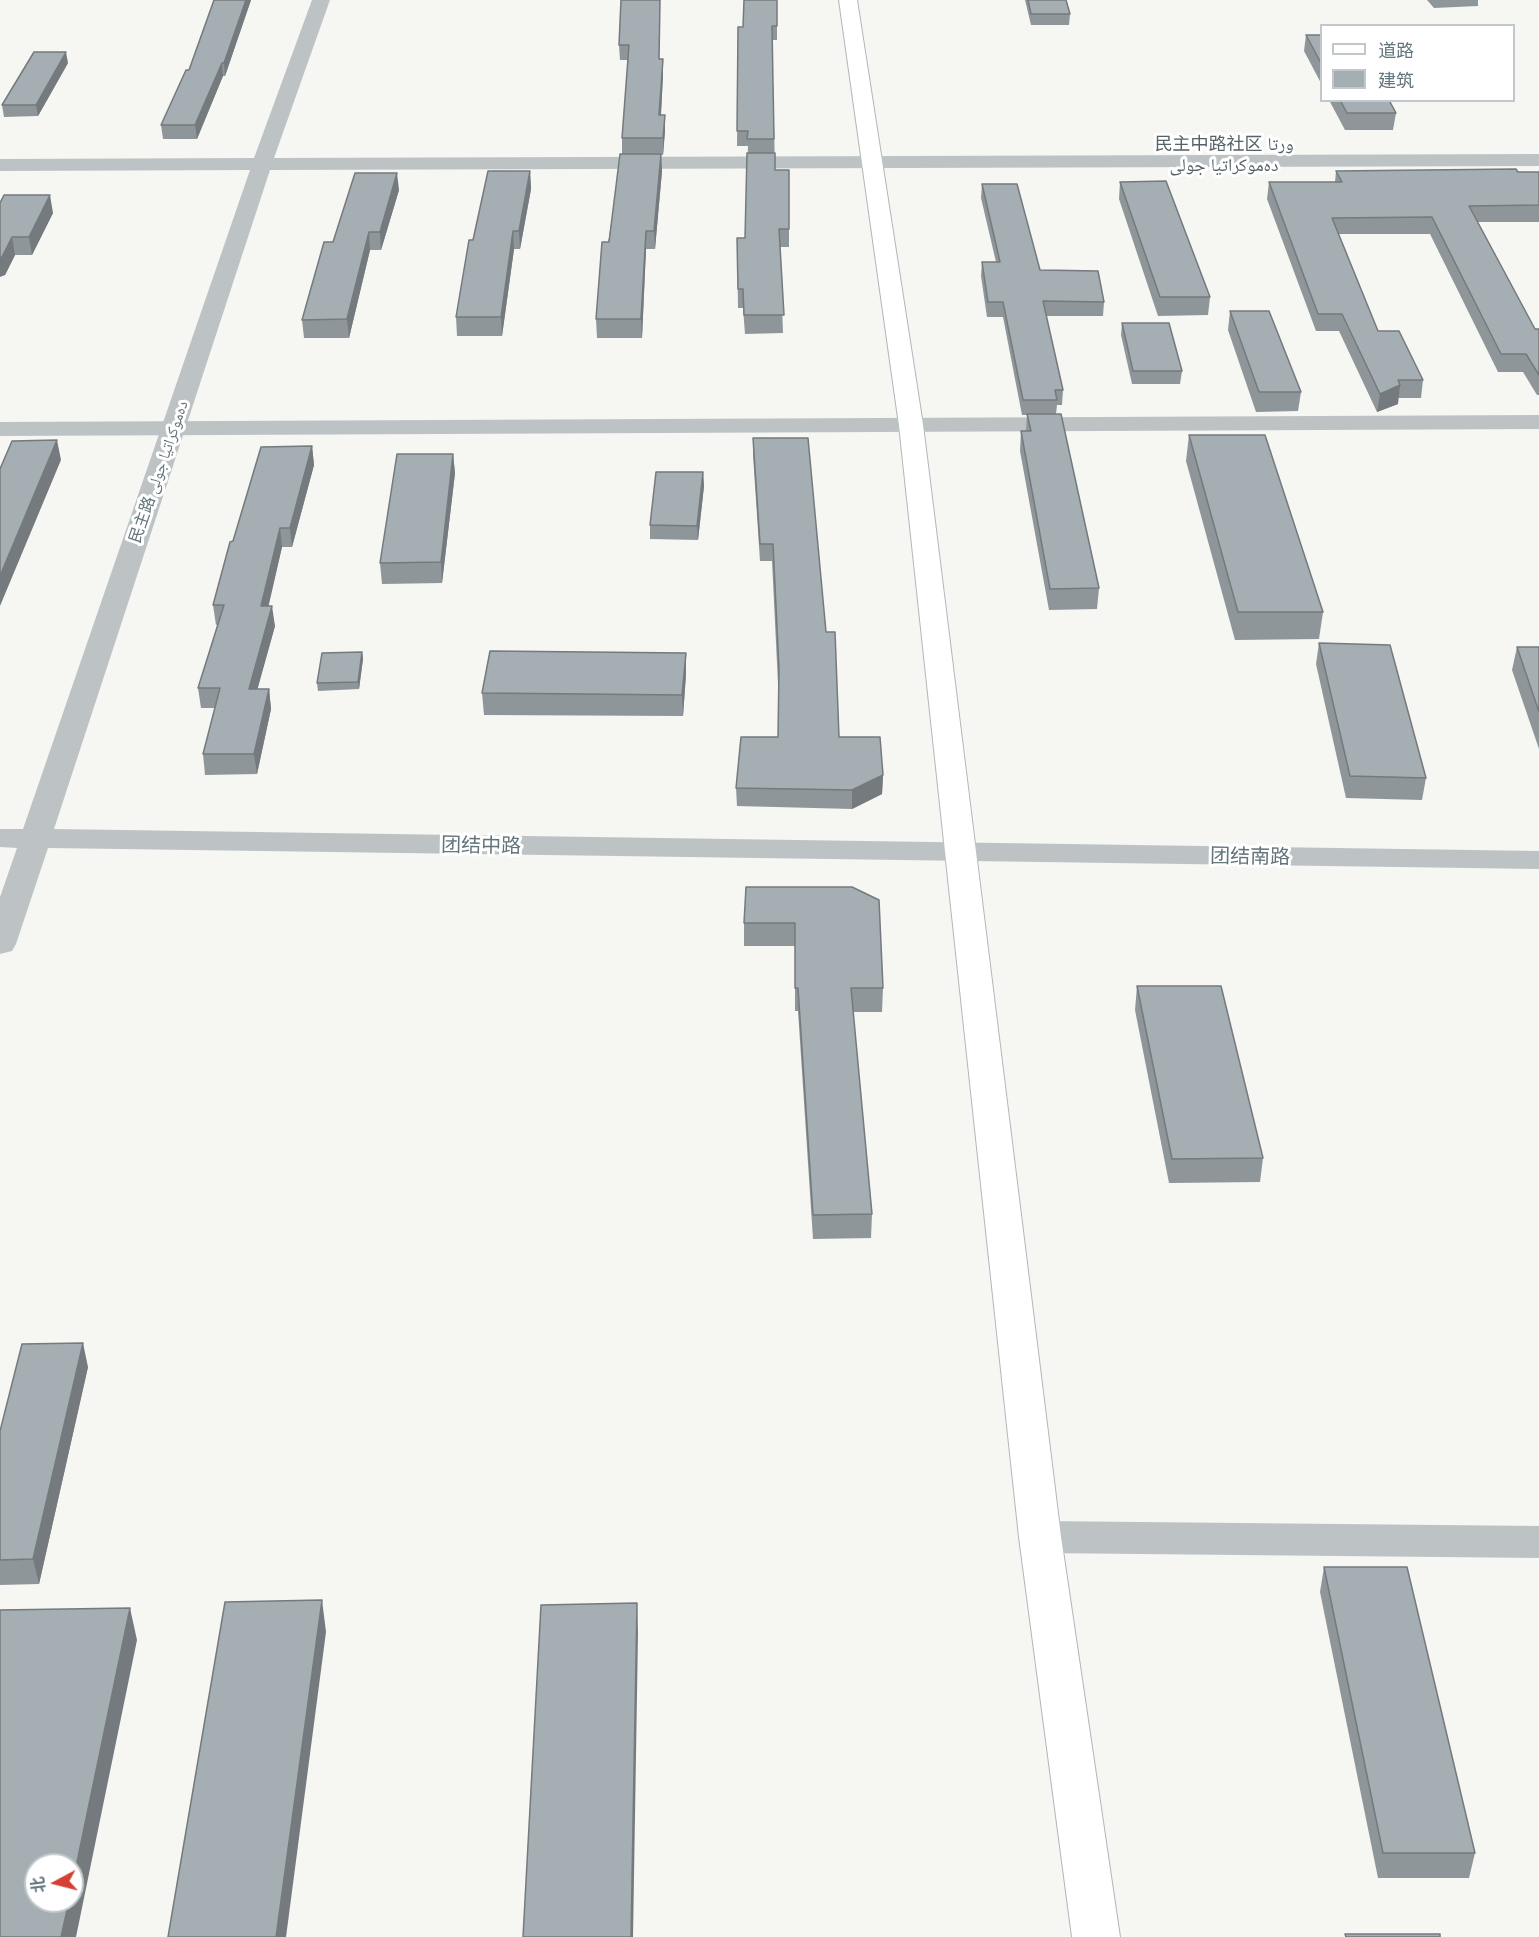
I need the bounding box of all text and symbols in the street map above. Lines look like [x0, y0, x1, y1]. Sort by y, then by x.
legend [1320, 24, 1515, 102]
text: 道路 [1378, 40, 1414, 61]
text: 建筑 [1378, 70, 1414, 91]
district label: 民主中路社区 ورتا دەموكراتيا جولى [1154, 134, 1294, 176]
street label: 民主路 دەموكراتيا جولى [126, 398, 192, 546]
street label: 团结中路 [441, 833, 521, 859]
street label: 团结南路 [1210, 844, 1290, 870]
north arrow [24, 1853, 84, 1913]
text: 北 [27, 1876, 49, 1894]

